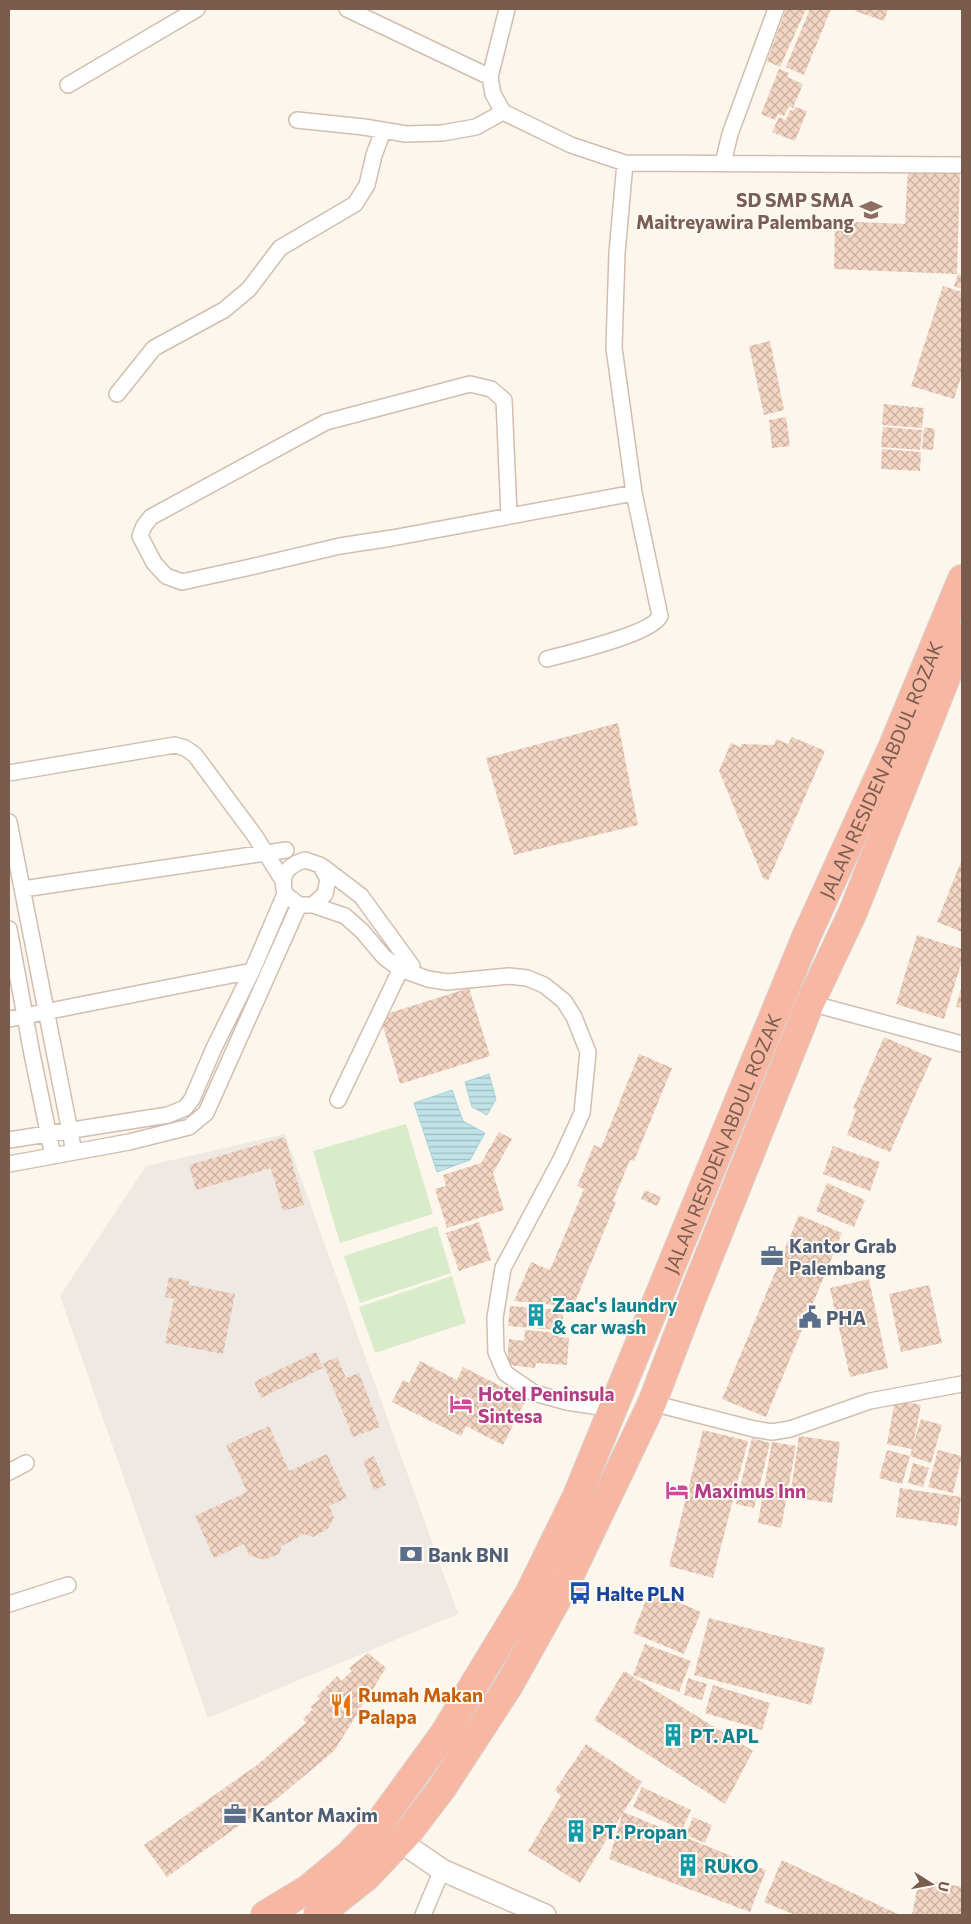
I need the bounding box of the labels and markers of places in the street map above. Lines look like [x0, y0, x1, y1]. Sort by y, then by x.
place label: SD SMP SMA Maitreyawira Palembang [636, 188, 855, 233]
school or university icon: SD SMP SMA Maitreyawira Palembang [858, 197, 884, 223]
place label: Kantor Grab Palembang [789, 1234, 897, 1279]
office icon: Kantor Grab Palembang [759, 1243, 785, 1269]
place label: Zaac's laundry & car wash [552, 1293, 678, 1338]
building icon: Zaac's laundry & car wash [523, 1302, 549, 1328]
public building icon: PHA [797, 1304, 823, 1330]
place label: PHA [826, 1306, 867, 1329]
place label: Hotel Peninsula Sintesa [478, 1382, 615, 1427]
hotel icon: Hotel Peninsula Sintesa [448, 1391, 474, 1417]
hotel icon: Maximus Inn [664, 1477, 690, 1503]
place label: Maximus Inn [694, 1479, 806, 1502]
bank icon: Bank BNI [398, 1541, 424, 1567]
place label: Bank BNI [428, 1543, 509, 1566]
bus stop icon: Halte PLN [567, 1580, 593, 1606]
place label: Halte PLN [596, 1582, 685, 1605]
place label: Rumah Makan Palapa [358, 1683, 483, 1728]
restaurant icon: Rumah Makan Palapa [328, 1692, 354, 1718]
building icon: PT. APL [660, 1722, 686, 1748]
place label: PT. APL [690, 1724, 759, 1747]
office icon: Kantor Maxim [222, 1801, 248, 1827]
place label: Kantor Maxim [252, 1803, 378, 1826]
building icon: PT. Propan [563, 1818, 589, 1844]
place label: PT. Propan [592, 1820, 687, 1843]
building icon: RUKO [675, 1852, 701, 1878]
place label: RUKO [704, 1854, 759, 1877]

